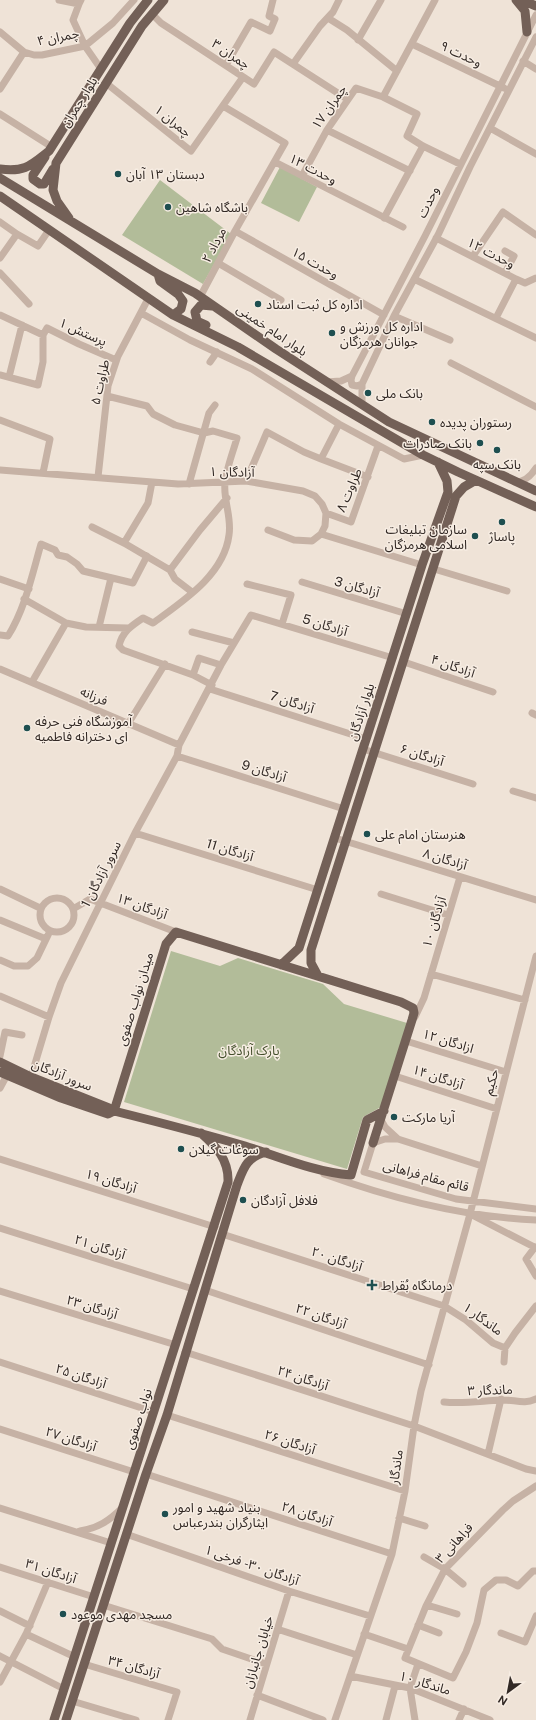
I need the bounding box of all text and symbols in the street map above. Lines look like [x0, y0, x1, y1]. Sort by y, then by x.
street label: چمران ۴ [36, 26, 81, 50]
street label: چمران ۳ [208, 36, 253, 74]
street label: وحدت ۹ [438, 38, 484, 70]
street label: بلوار چمران [58, 74, 102, 131]
street label: چمران ۱۷ [309, 82, 351, 133]
street label: چمران ۱ [150, 102, 195, 142]
street label: وحدت ۱۳ [287, 151, 339, 187]
place label: دبستان ۱۳ آبان [126, 167, 205, 183]
marker: دبستان ۱۳ آبان [113, 169, 123, 179]
street label: وحدت [414, 184, 442, 220]
place label: باشگاه شاهین [176, 200, 248, 216]
marker: باشگاه شاهین [163, 202, 173, 212]
street label: مرداد ۲ [199, 225, 230, 265]
street label: وحدت ۱۲ [465, 235, 517, 271]
street label: وحدت ۱۵ [289, 244, 341, 282]
place label: اداره کل ثبت اسناد [266, 297, 363, 313]
marker: اداره کل ثبت اسناد [253, 299, 263, 309]
street label: بلوار امام خمینی [233, 301, 310, 361]
street label: پرستش ۱ [56, 315, 109, 351]
place label: اداره کل ورزش و جوانان هرمزگان [340, 319, 423, 350]
marker: اداره کل ورزش و جوانان هرمزگان [327, 328, 337, 338]
street label: طراوت ۵ [88, 358, 113, 406]
place label: بانک ملی [376, 386, 423, 402]
marker: بانک ملی [363, 388, 373, 398]
place label: رستوران پدیده [440, 415, 512, 432]
marker: رستوران پدیده [427, 417, 437, 427]
place label: بانک صادرات [403, 436, 472, 451]
marker: بانک صادرات [475, 438, 485, 448]
marker: بانک سپه [492, 445, 502, 455]
place label: بانک سپه [473, 457, 521, 474]
street label: آزادگان ۱ [209, 464, 256, 481]
street label: طراوت ۸ [333, 466, 365, 514]
marker: پاساژ [497, 517, 507, 527]
place label: سازمان تبلیغات اسلامی هرمزگان [385, 522, 467, 553]
place label: پاساژ [488, 529, 515, 546]
marker: سازمان تبلیغات اسلامی هرمزگان [470, 531, 480, 541]
street label: آزادگان 3 [332, 573, 382, 602]
street label: آزادگان 5 [300, 611, 350, 640]
street label: آزادگان ۴ [429, 652, 478, 682]
street label: بلوار آزادگان [345, 681, 378, 743]
street label: فرزانه [78, 684, 110, 709]
street label: آزادگان 7 [268, 688, 317, 718]
place label: آموزشگاه فنی حرفه ای دخترانه فاطمیه [35, 714, 133, 745]
marker: آموزشگاه فنی حرفه ای دخترانه فاطمیه [22, 723, 32, 733]
street label: آزادگان ۶ [398, 741, 447, 770]
street label: آزادگان 9 [239, 757, 289, 786]
place label: هنرستان امام علی [375, 827, 466, 844]
marker: هنرستان امام علی [362, 829, 372, 839]
street label: آزادگان 11 [204, 836, 257, 866]
street label: سرور آزادگان 1 [78, 838, 125, 910]
street label: آزادگان ۸ [421, 845, 470, 874]
street label: آزادگان ۱۳ [114, 890, 171, 923]
street label: آزادگان ۱۰ [419, 893, 450, 950]
street label: میدان نواب صفوی [114, 950, 157, 1048]
street label: ازادگان ۱۲ [420, 1026, 475, 1057]
park label: پارک آزادگان [218, 1043, 280, 1060]
street label: سرور آزادگان [29, 1056, 94, 1095]
street label: آزادگان ۱۴ [410, 1062, 467, 1094]
street label: حکیم [480, 1067, 505, 1097]
place label: آریا مارکت [402, 1110, 456, 1125]
marker: آریا مارکت [389, 1112, 399, 1122]
place label: سوغات گیلان [189, 1142, 259, 1158]
marker: سوغات گیلان [176, 1144, 186, 1154]
street label: قائم مقام فراهانی [381, 1157, 471, 1198]
street label: آزادگان ۱۹ [83, 1166, 140, 1197]
place label: فلافل آزادگان [251, 1193, 318, 1209]
marker: فلافل آزادگان [238, 1195, 248, 1205]
street label: آزادگان ۲۱ [72, 1232, 129, 1264]
street label: آزادگان ۲۰ [309, 1244, 366, 1276]
place label: درمانگاه بُقراط [381, 1278, 452, 1293]
marker: درمانگاه بُقراط [366, 1279, 378, 1291]
street label: آزادگان ۲۳ [64, 1292, 121, 1323]
street label: آزادگان ۲۲ [293, 1300, 350, 1333]
street label: ماندگار ۱ [460, 1300, 506, 1339]
street label: آزادگان ۲۵ [53, 1361, 110, 1393]
street label: آزادگان ۲۴ [275, 1363, 332, 1395]
street label: ماندگار ۳ [467, 1382, 513, 1398]
street label: نواب صفوی [121, 1387, 156, 1452]
street label: آزادگان ۲۷ [43, 1424, 100, 1456]
street label: آزادگان ۲۶ [262, 1427, 319, 1459]
street label: ماندگار [386, 1448, 406, 1486]
street label: آزادگان ۲۸ [279, 1499, 336, 1531]
place label: بنیاد شهید و امور ایثارگران بندرعباس [172, 1500, 268, 1531]
marker: بنیاد شهید و امور ایثارگران بندرعباس [160, 1509, 170, 1519]
street label: فراهانی ۳ [432, 1520, 477, 1567]
street label: آزادگان ۳۰ - فرخی ۱ [203, 1542, 302, 1590]
street label: آزادگان ۳۱ [23, 1556, 80, 1588]
place label: مسجد مهدی موعود [71, 1607, 173, 1623]
marker: مسجد مهدی موعود [58, 1609, 68, 1619]
street label: خیابان جانبازان [240, 1613, 277, 1690]
street label: آزادگان ۳۴ [106, 1653, 163, 1683]
street label: ماندگار ۱۰ [397, 1668, 453, 1698]
north arrow [488, 1672, 528, 1712]
text: N [496, 1693, 510, 1708]

